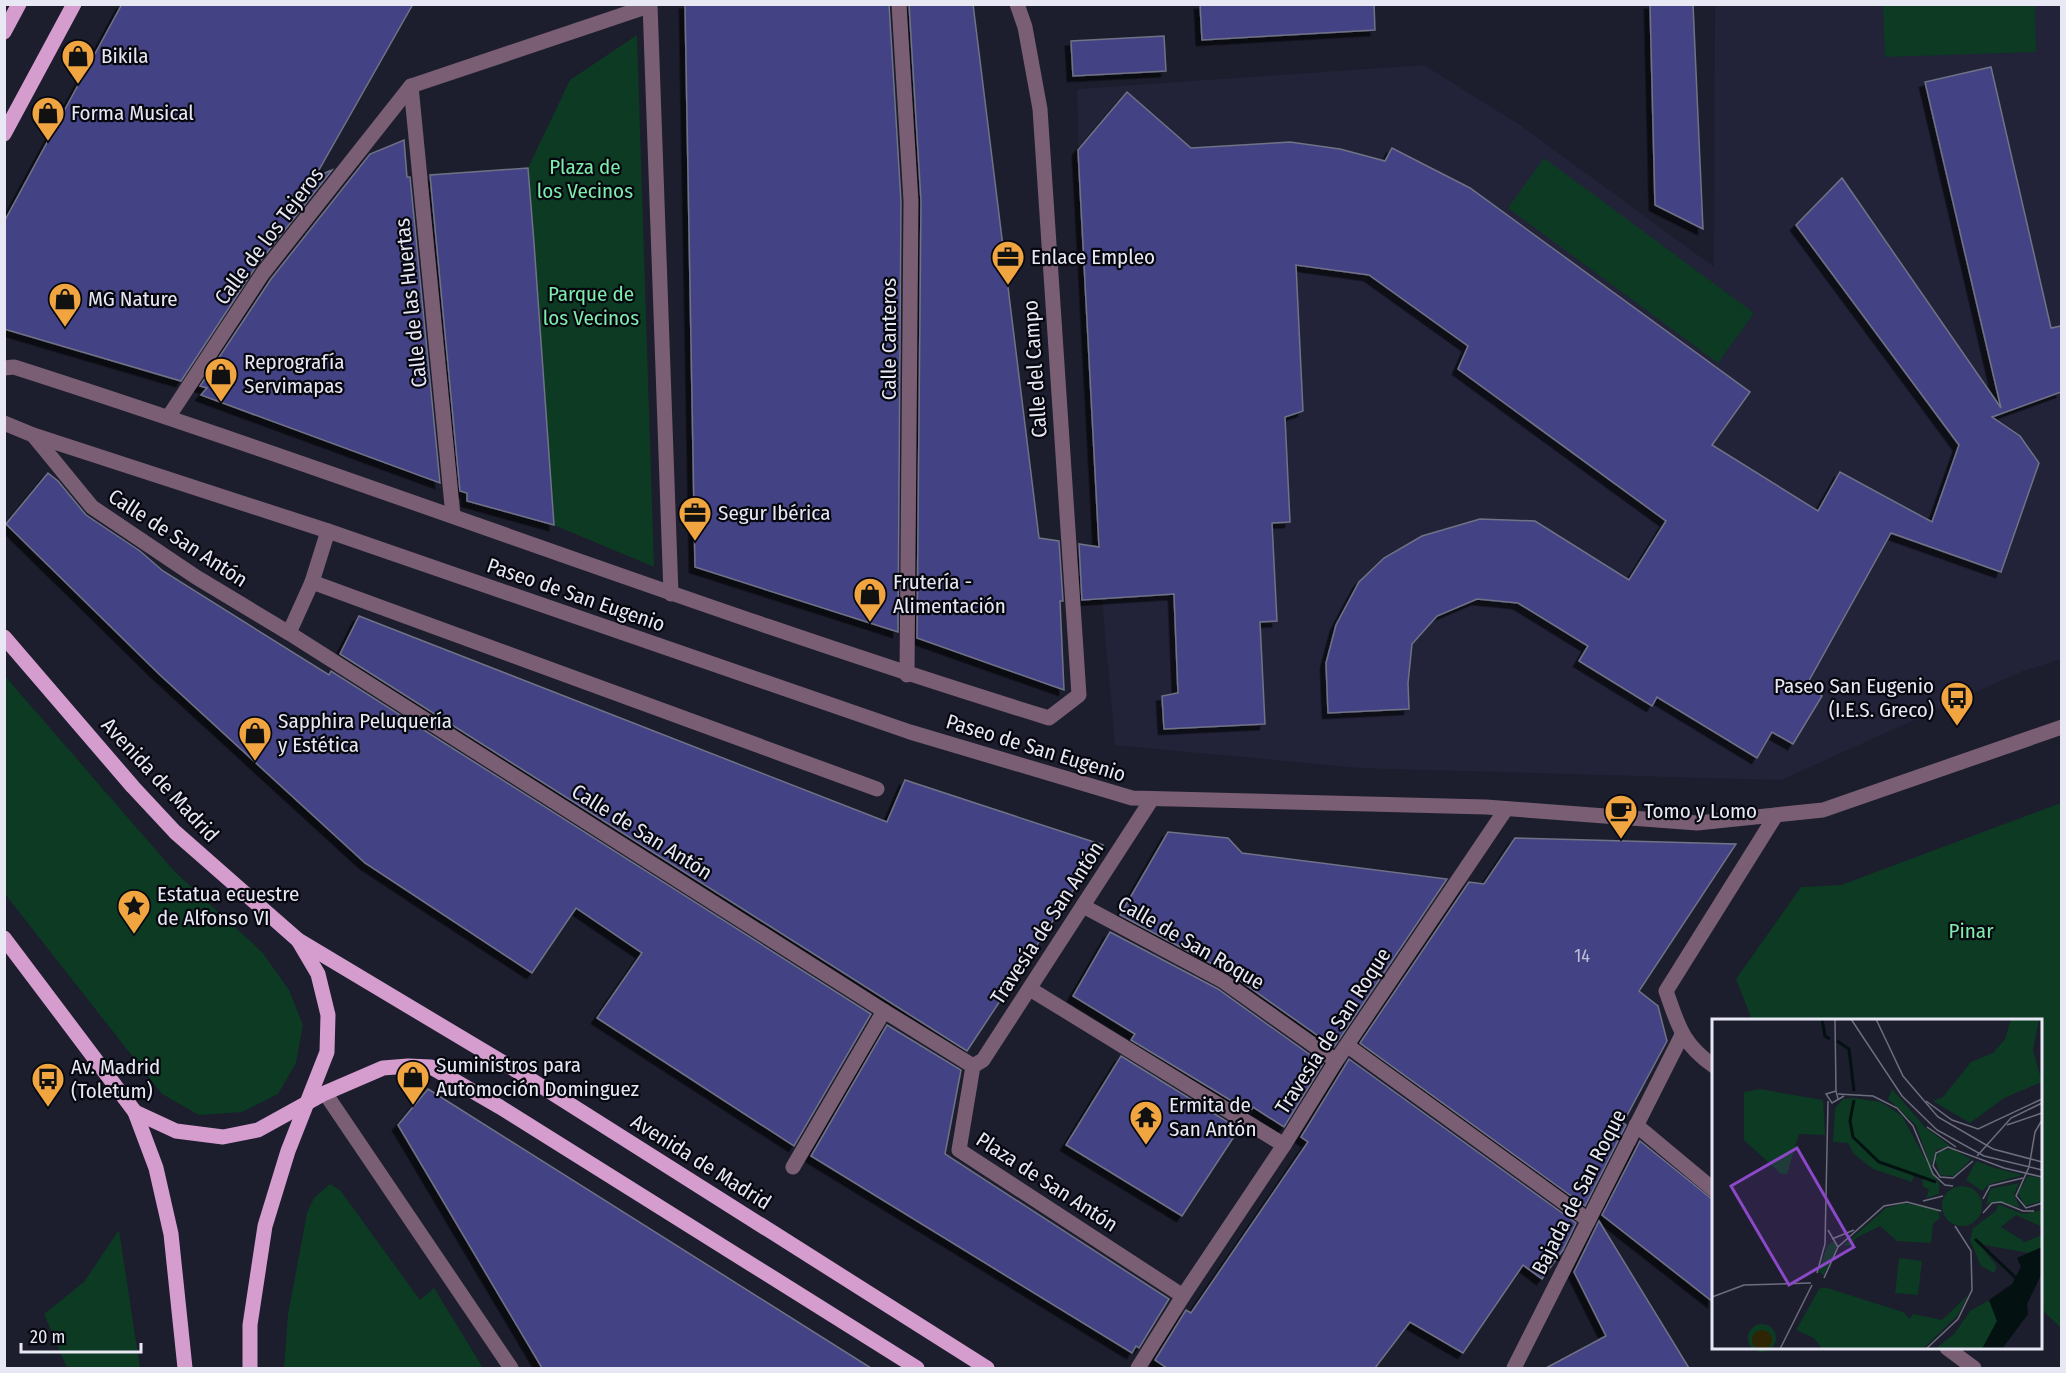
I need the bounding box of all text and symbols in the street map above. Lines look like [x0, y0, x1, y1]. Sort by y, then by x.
shop icon: Bikila [60, 38, 96, 85]
place label: Bikila [101, 43, 149, 69]
shop icon: Forma Musical [30, 95, 66, 142]
place label: Forma Musical [71, 100, 194, 126]
park label: Plaza de los Vecinos [537, 154, 633, 204]
street label: Calle de los Tejeros [209, 162, 329, 310]
street label: Calle de las Huertas [389, 217, 433, 389]
office icon: Enlace Empleo [990, 239, 1026, 286]
place label: Enlace Empleo [1031, 244, 1155, 270]
street label: Calle Canteros [876, 278, 902, 400]
shop icon: MG Nature [47, 281, 83, 328]
park label: Parque de los Vecinos [543, 281, 639, 331]
place label: MG Nature [88, 286, 178, 312]
street label: Calle del Campo [1017, 299, 1053, 439]
place label: Reprografía Servimapas [244, 349, 345, 399]
shop icon: Reprografía Servimapas [203, 356, 239, 403]
street label: Calle de San Antón [103, 483, 253, 593]
office icon: Segur Ibérica [677, 495, 713, 542]
place label: Segur Ibérica [718, 500, 830, 526]
street label: Paseo de San Eugenio [484, 552, 668, 638]
place label: Frutería - Alimentación [893, 569, 1006, 619]
shop icon: Frutería - Alimentación [852, 576, 888, 623]
place label: Paseo San Eugenio (I.E.S. Greco) [1774, 673, 1934, 723]
bus stop icon: Paseo San Eugenio (I.E.S. Greco) [1939, 680, 1975, 727]
place label: Sapphira Peluquería y Estética [278, 708, 452, 758]
street label: Paseo de San Eugenio [943, 708, 1129, 788]
street label: Avenida de Madrid [96, 712, 224, 848]
shop icon: Sapphira Peluquería y Estética [237, 715, 273, 762]
street label: Calle de San Antón [567, 778, 717, 886]
cafe icon: Tomo y Lomo [1603, 793, 1639, 840]
place label: Tomo y Lomo [1644, 798, 1757, 824]
street label: Travesía de San Antón [985, 837, 1109, 1009]
place label: Estatua ecuestre de Alfonso VI [157, 881, 299, 931]
place icon: Estatua ecuestre de Alfonso VI [116, 888, 152, 935]
street label: Calle de San Roque [1113, 891, 1269, 995]
park label: Pinar [1949, 918, 1994, 944]
street label: Travesía de San Roque [1270, 943, 1396, 1119]
house number: 14 [1574, 945, 1590, 967]
inset map [1712, 1019, 2042, 1349]
place label: Suministros para Automoción Dominguez [436, 1052, 639, 1102]
place label: Av. Madrid (Toletum) [71, 1054, 160, 1104]
shop icon: Suministros para Automoción Dominguez [395, 1059, 431, 1106]
bus stop icon: Av. Madrid (Toletum) [30, 1061, 66, 1108]
place label: Ermita de San Antón [1169, 1092, 1257, 1142]
temple icon: Ermita de San Antón [1128, 1099, 1164, 1146]
street label: Bajada de San Roque [1526, 1105, 1632, 1279]
street label: Avenida de Madrid [626, 1108, 776, 1216]
street label: Plaza de San Antón [971, 1126, 1123, 1238]
scale bar [21, 1316, 141, 1354]
text: 20 m [30, 1326, 65, 1348]

